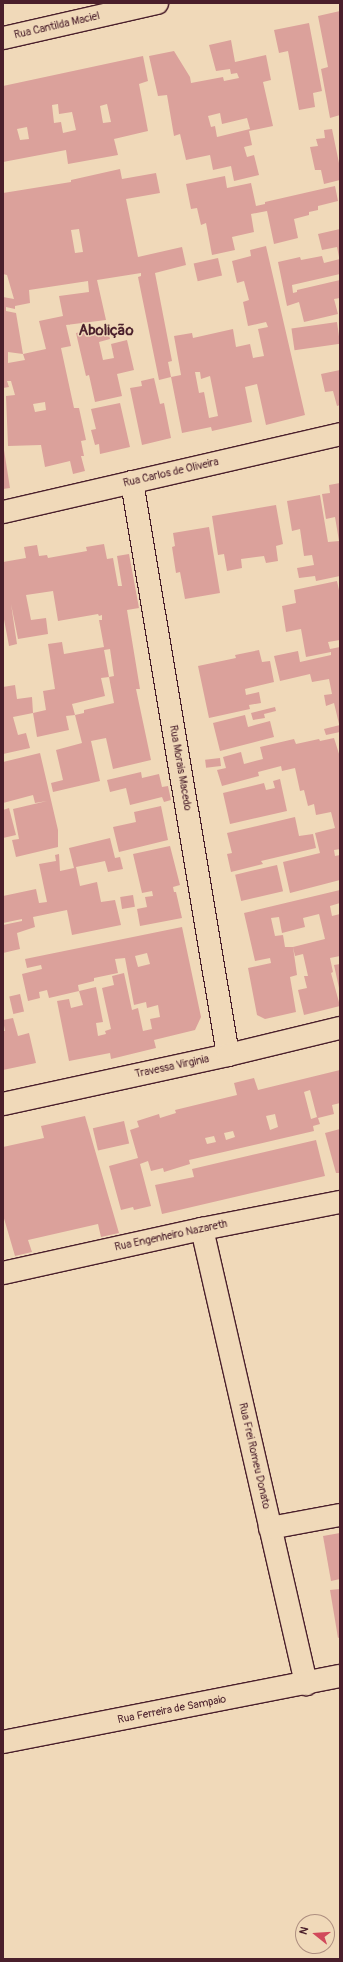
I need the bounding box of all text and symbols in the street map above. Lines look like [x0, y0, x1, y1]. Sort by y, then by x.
street label: Rua Cantilda Maciel [13, 10, 101, 42]
district label: Abolição [79, 322, 133, 340]
street label: Rua Carlos de Oliveira [122, 456, 220, 490]
street label: Rua Morais Macedo [166, 724, 194, 812]
street label: Travessa Virginia [134, 1053, 210, 1081]
street label: Rua Engenheiro Nazareth [113, 1218, 229, 1254]
street label: Rua Frei Romeu Donato [235, 1402, 273, 1510]
street label: Rua Ferreira de Sampaio [117, 1693, 227, 1727]
north arrow [295, 1914, 335, 1954]
text: N [297, 1925, 311, 1936]

